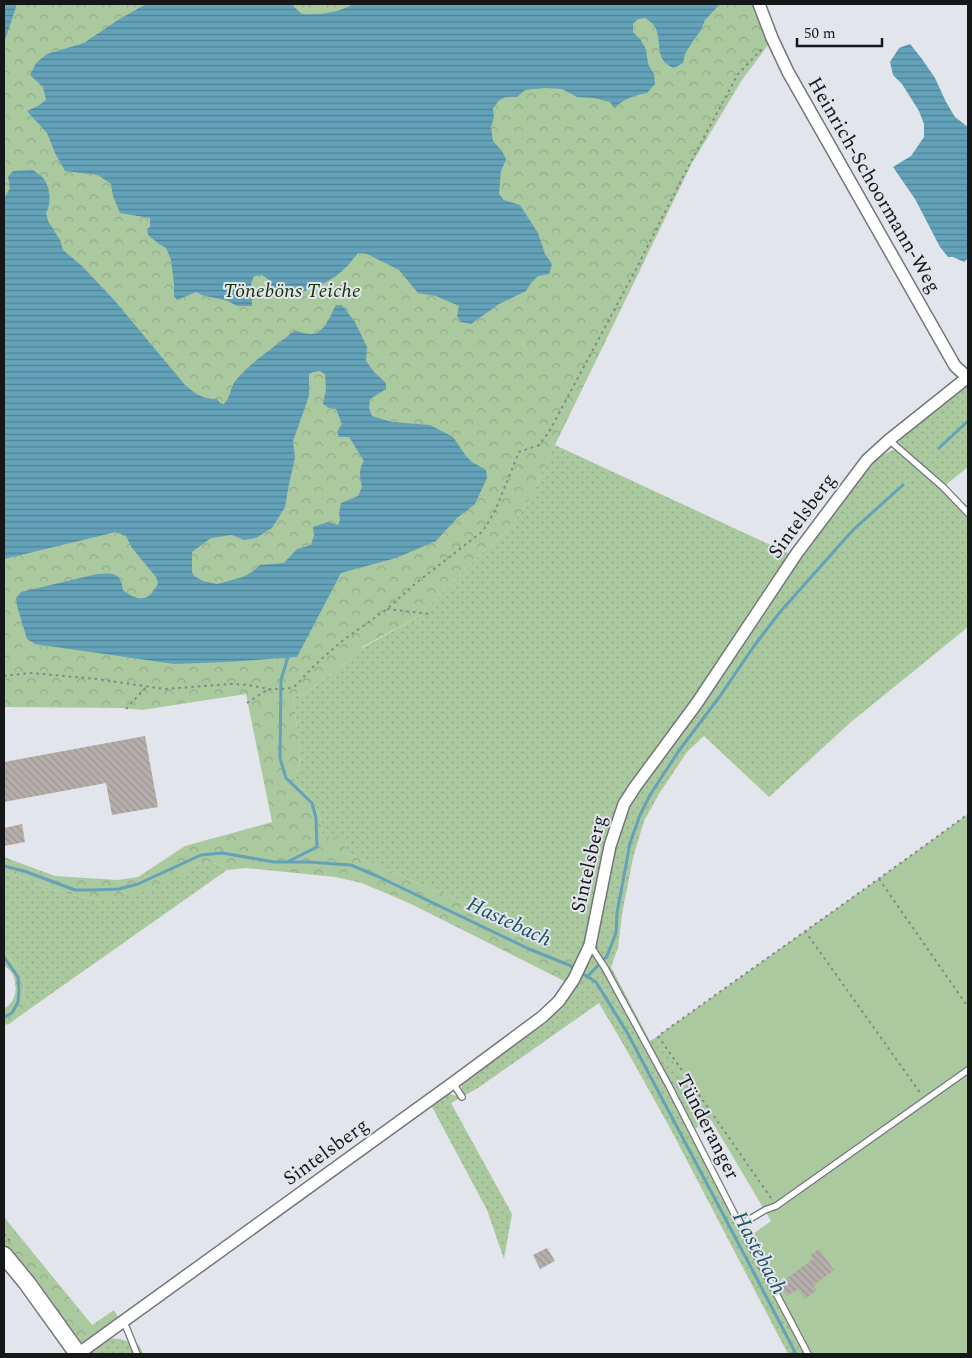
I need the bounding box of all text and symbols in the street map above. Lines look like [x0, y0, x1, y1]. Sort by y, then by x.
scale bar [797, 15, 882, 47]
text: 50 m [804, 22, 836, 45]
street label: Heinrich-Schoormann-Weg [800, 71, 948, 299]
park label: Töneböns Teiche [223, 276, 361, 306]
street label: Sintelsberg [761, 467, 843, 565]
street label: Sintelsberg [563, 812, 615, 916]
water label: Hastebach [461, 888, 557, 956]
street label: Tünderanger [669, 1069, 747, 1185]
street label: Sintelsberg [277, 1111, 375, 1193]
water label: Hastebach [724, 1206, 794, 1300]

